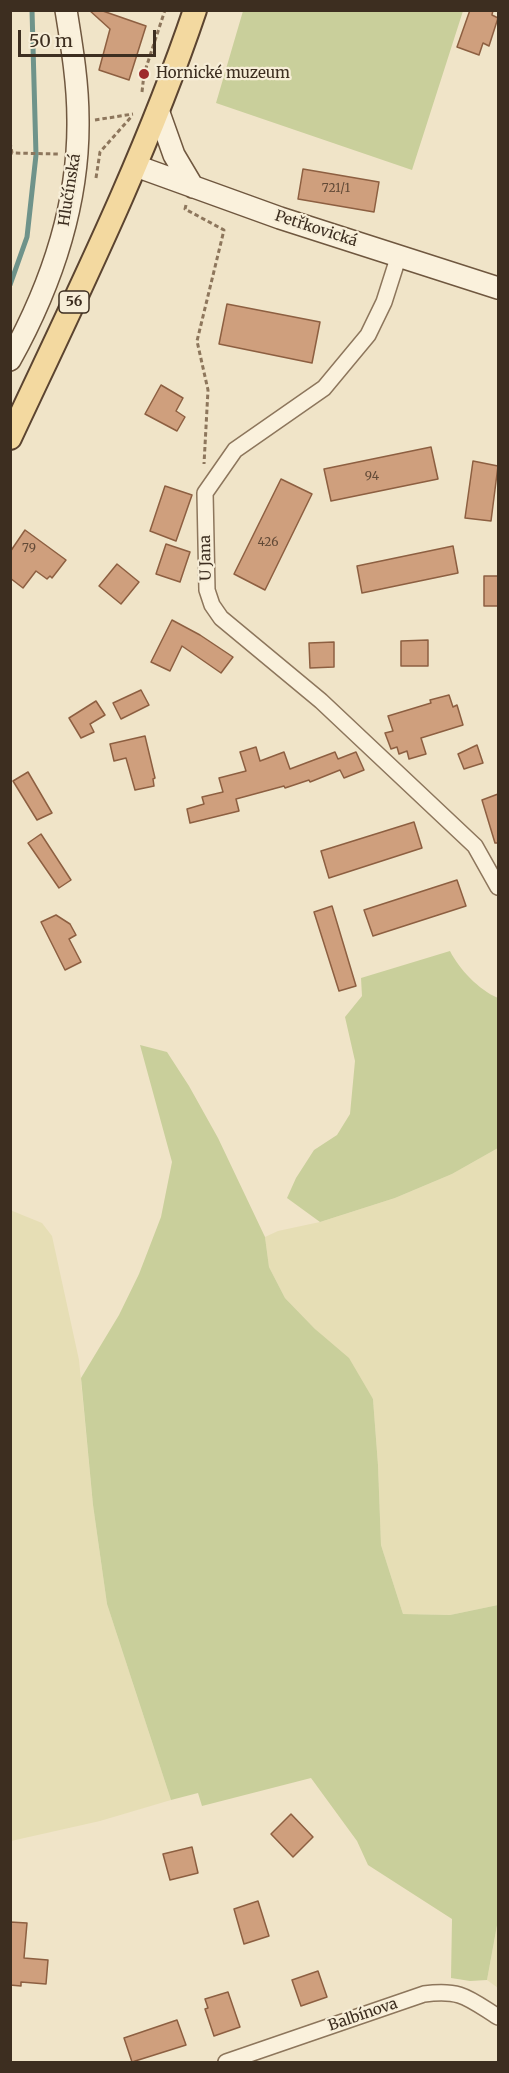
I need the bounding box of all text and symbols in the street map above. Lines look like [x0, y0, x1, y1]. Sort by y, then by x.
scale bar [21, 18, 159, 56]
text: 50 m [29, 29, 73, 52]
place label: Hornické muzeum [156, 65, 290, 83]
marker: Hornické muzeum [137, 67, 151, 81]
street label: Hlučínská [55, 153, 85, 227]
house number: 721/1 [322, 182, 350, 196]
street label: Petřkovická [272, 207, 360, 251]
road number: 56 [59, 291, 89, 313]
house number: 94 [365, 470, 379, 484]
street label: U Jana [197, 535, 215, 581]
house number: 426 [258, 536, 278, 550]
house number: 79 [22, 542, 36, 556]
street label: Balbínova [326, 1995, 400, 2035]

